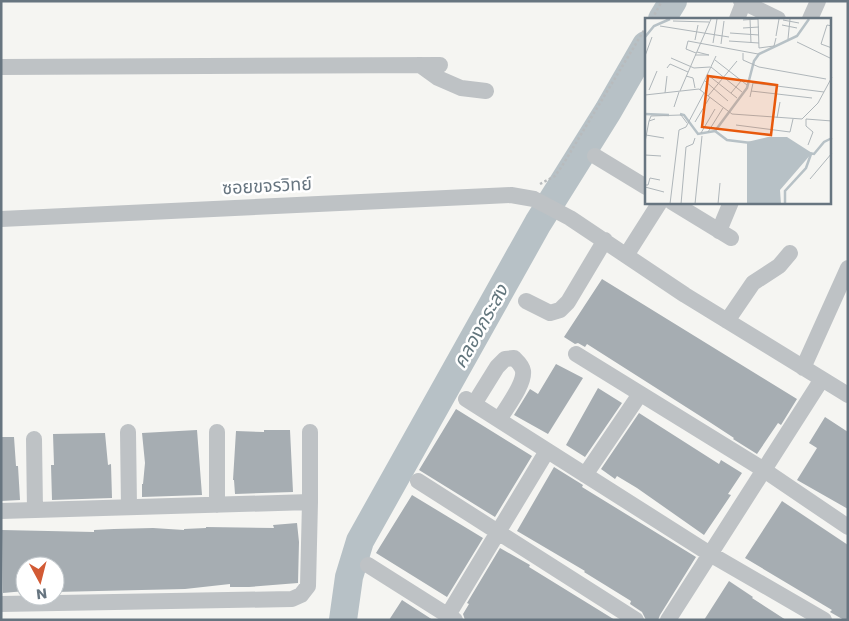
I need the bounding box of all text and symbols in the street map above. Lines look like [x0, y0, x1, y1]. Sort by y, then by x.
inset map [645, 18, 832, 204]
street label: ซอยขจรวิทย์ [222, 171, 313, 200]
water label: คลองกระสง [446, 279, 515, 373]
north arrow [15, 556, 65, 606]
text: N [35, 583, 48, 604]

